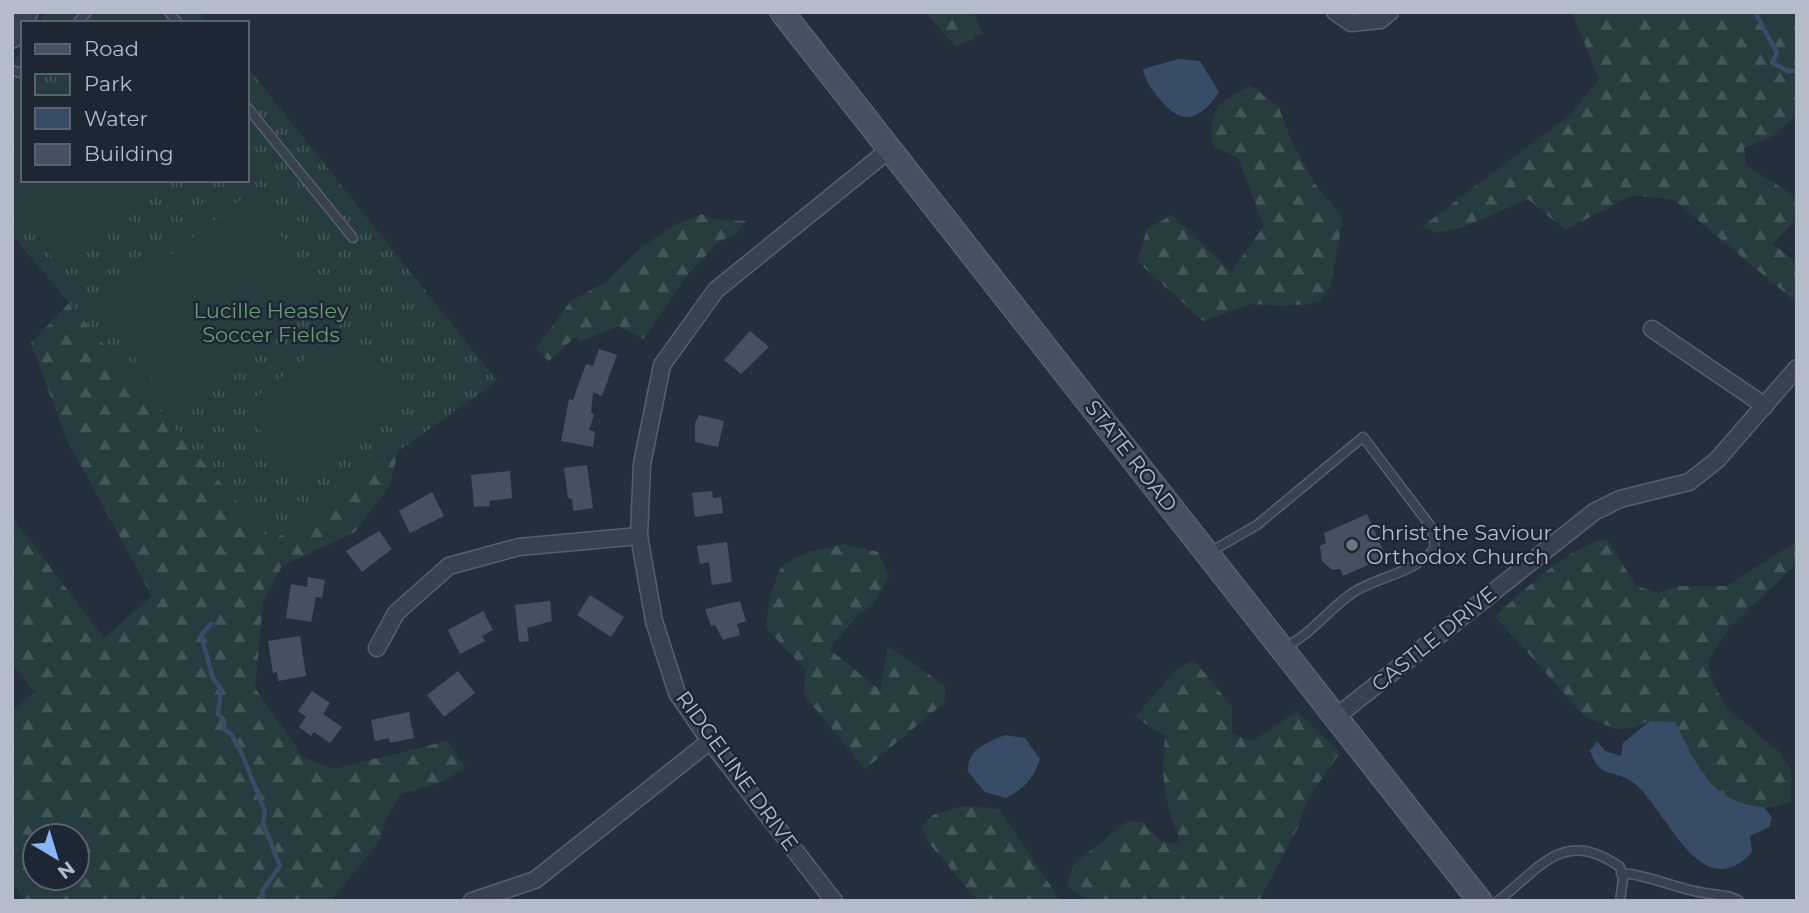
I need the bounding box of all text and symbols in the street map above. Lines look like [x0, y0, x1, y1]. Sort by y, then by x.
legend [21, 21, 248, 182]
text: Road [84, 36, 139, 61]
text: Park [84, 71, 132, 96]
text: Water [84, 106, 148, 131]
text: Building [84, 141, 174, 166]
park label: Lucille Heasley Soccer Fields [194, 298, 349, 347]
street label: STATE ROAD [1080, 395, 1183, 517]
place label: Christ the Saviour Orthodox Church [1366, 520, 1552, 569]
marker: Christ the Saviour Orthodox Church [1344, 537, 1360, 553]
street label: CASTLE DRIVE [1366, 581, 1501, 697]
street label: RIDGELINE DRIVE [671, 686, 804, 855]
north arrow [21, 822, 91, 892]
text: N [53, 856, 79, 884]

